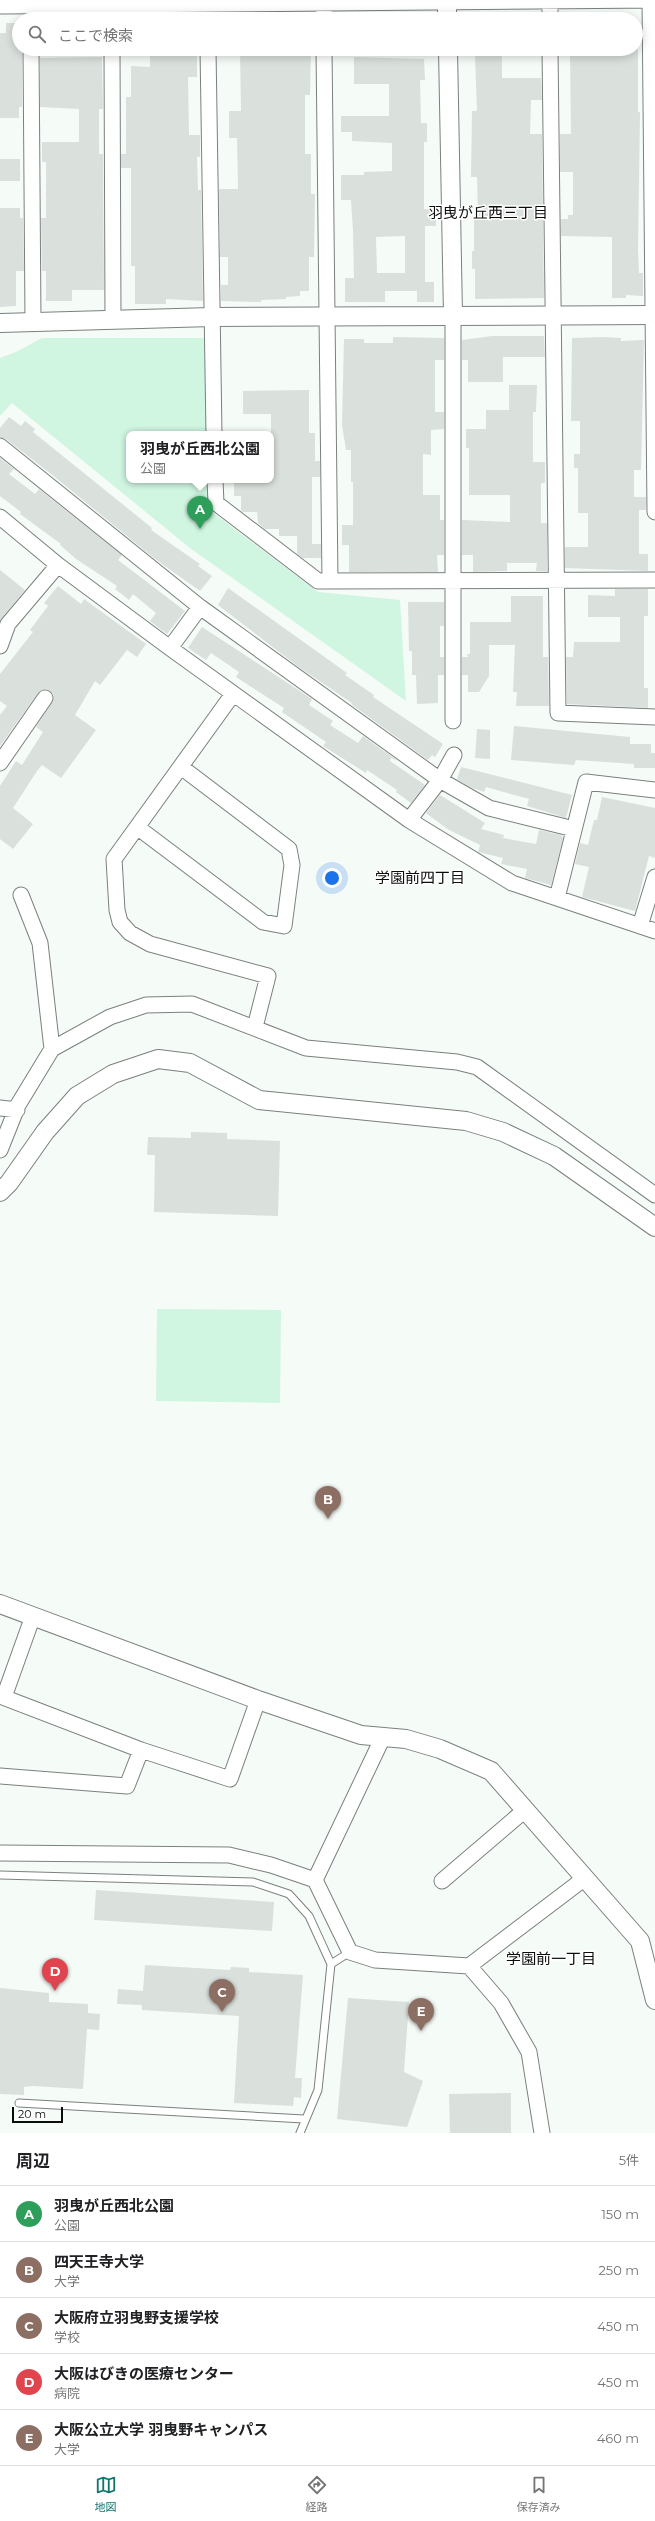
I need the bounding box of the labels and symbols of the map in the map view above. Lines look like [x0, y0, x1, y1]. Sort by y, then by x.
district label: 羽曳が丘西三丁目 [428, 203, 548, 222]
pin: A [187, 496, 213, 529]
your location [322, 868, 342, 888]
district label: 学園前四丁目 [375, 868, 465, 887]
pin: B [315, 1486, 341, 1519]
district label: 学園前一丁目 [506, 1949, 596, 1968]
pin: D [42, 1958, 68, 1991]
pin: C [209, 1979, 235, 2012]
pin: E [408, 1998, 434, 2031]
scale bar [12, 2105, 63, 2124]

